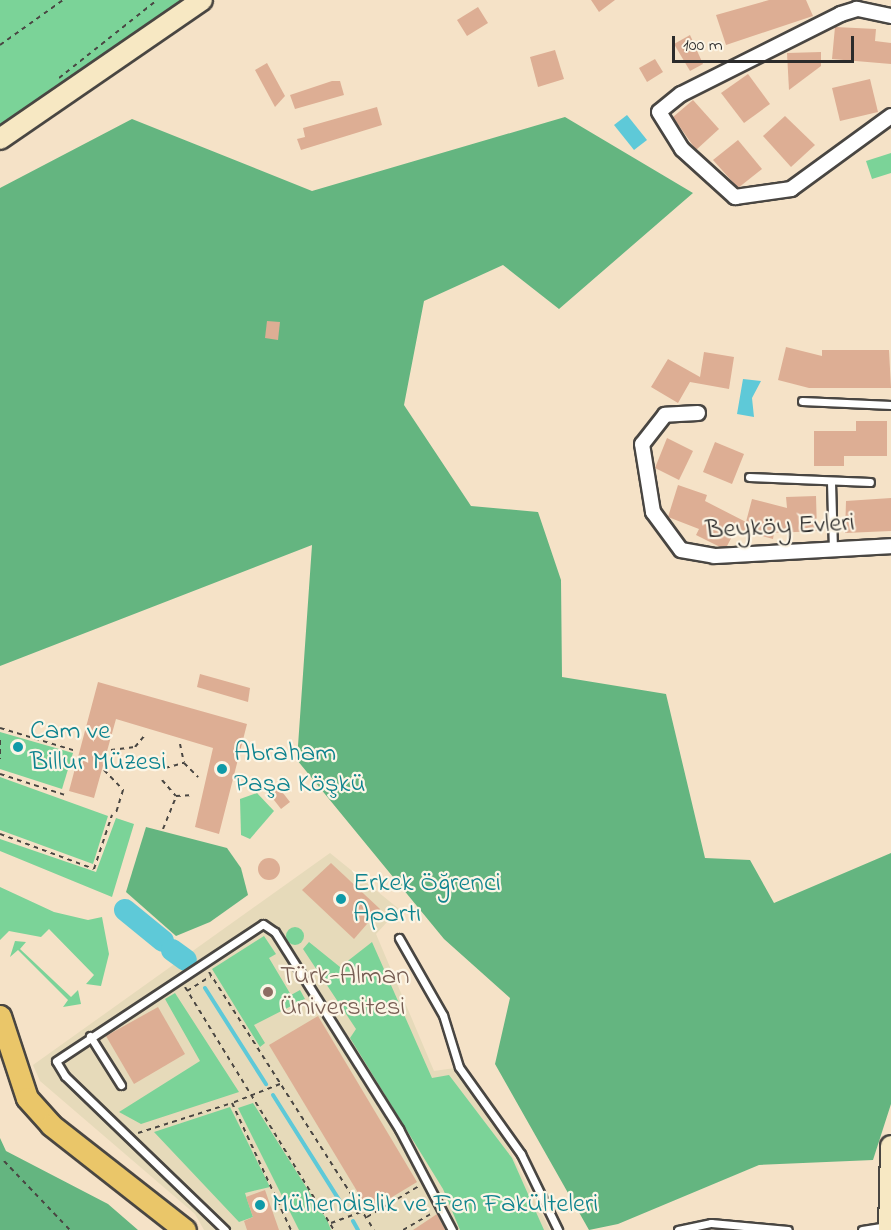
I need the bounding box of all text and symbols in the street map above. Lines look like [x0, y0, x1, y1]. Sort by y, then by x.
scale bar [675, 24, 856, 62]
text: 100 m [683, 33, 723, 59]
street label: Beyköy Evleri [704, 507, 856, 547]
place label: Cam ve Billur Müzesi [30, 715, 166, 778]
place label: Abraham Paşa Köşkü [234, 737, 366, 800]
marker: Cam ve Billur Müzesi [11, 740, 25, 754]
marker: Abraham Paşa Köşkü [215, 762, 229, 776]
place label: Erkek Öğrenci Apartı [353, 867, 501, 930]
marker: Erkek Öğrenci Apartı [334, 892, 348, 906]
place label: Türk-Alman Üniversitesi [280, 960, 410, 1023]
marker: Türk-Alman Üniversitesi [261, 985, 275, 999]
place label: Mühendislik ve Fen Fakülteleri [272, 1189, 598, 1221]
marker: Mühendislik ve Fen Fakülteleri [253, 1198, 267, 1212]

